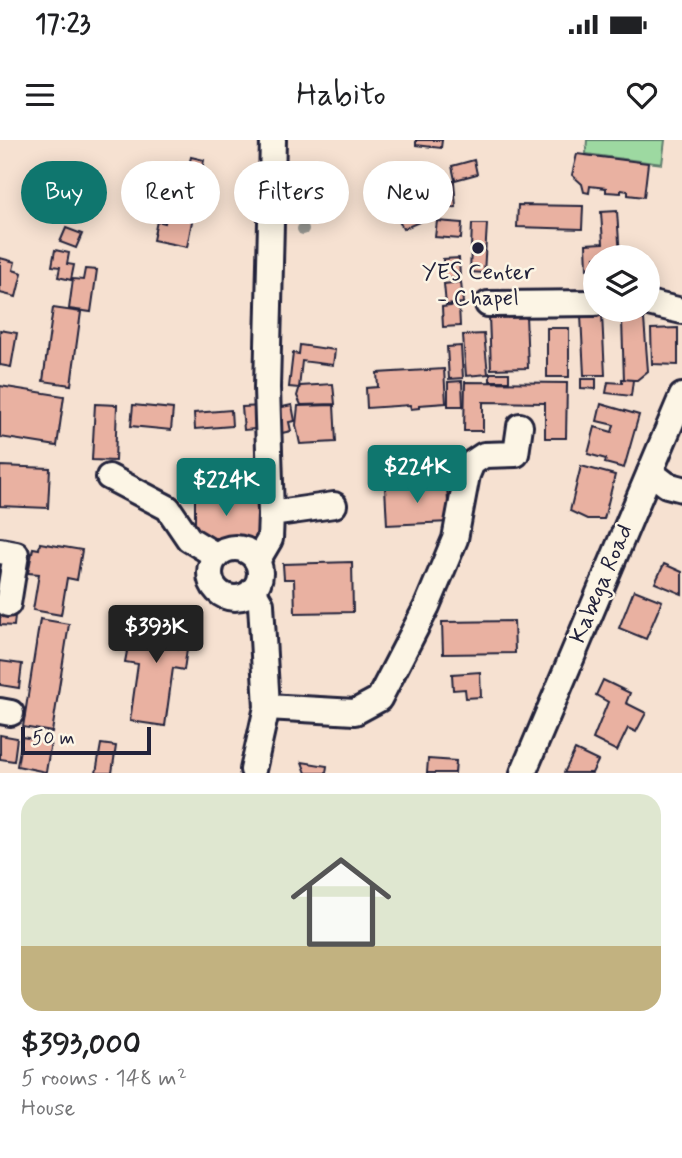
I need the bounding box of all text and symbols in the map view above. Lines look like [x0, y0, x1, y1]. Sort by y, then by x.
text: 17:23 [35, 8, 90, 42]
text: Habito [296, 74, 386, 116]
icon: menu [21, 76, 59, 114]
icon: heart [623, 76, 661, 114]
chip: Buy [21, 161, 107, 224]
chip: Rent [121, 161, 220, 224]
chip: Filters [234, 161, 349, 224]
chip: New [363, 161, 453, 224]
marker: YES Center - Chapel [470, 240, 486, 256]
map controls [583, 245, 660, 322]
button: layers [583, 245, 660, 322]
place label: YES Center - Chapel [422, 258, 535, 314]
pin: $224K [368, 446, 466, 505]
text: $224K [384, 453, 450, 483]
pin: $224K [177, 458, 275, 518]
text: $224K [193, 466, 259, 496]
street label: Kabega Road [564, 520, 640, 648]
pin: $393K [107, 606, 205, 665]
text: $393K [124, 613, 188, 643]
scale bar [21, 724, 150, 756]
text: 50 m [32, 726, 75, 751]
icon: home [278, 839, 404, 965]
text: $393,000 [21, 1025, 141, 1064]
text: 5 rooms · 148 m² [21, 1064, 187, 1094]
text: House [21, 1094, 75, 1124]

